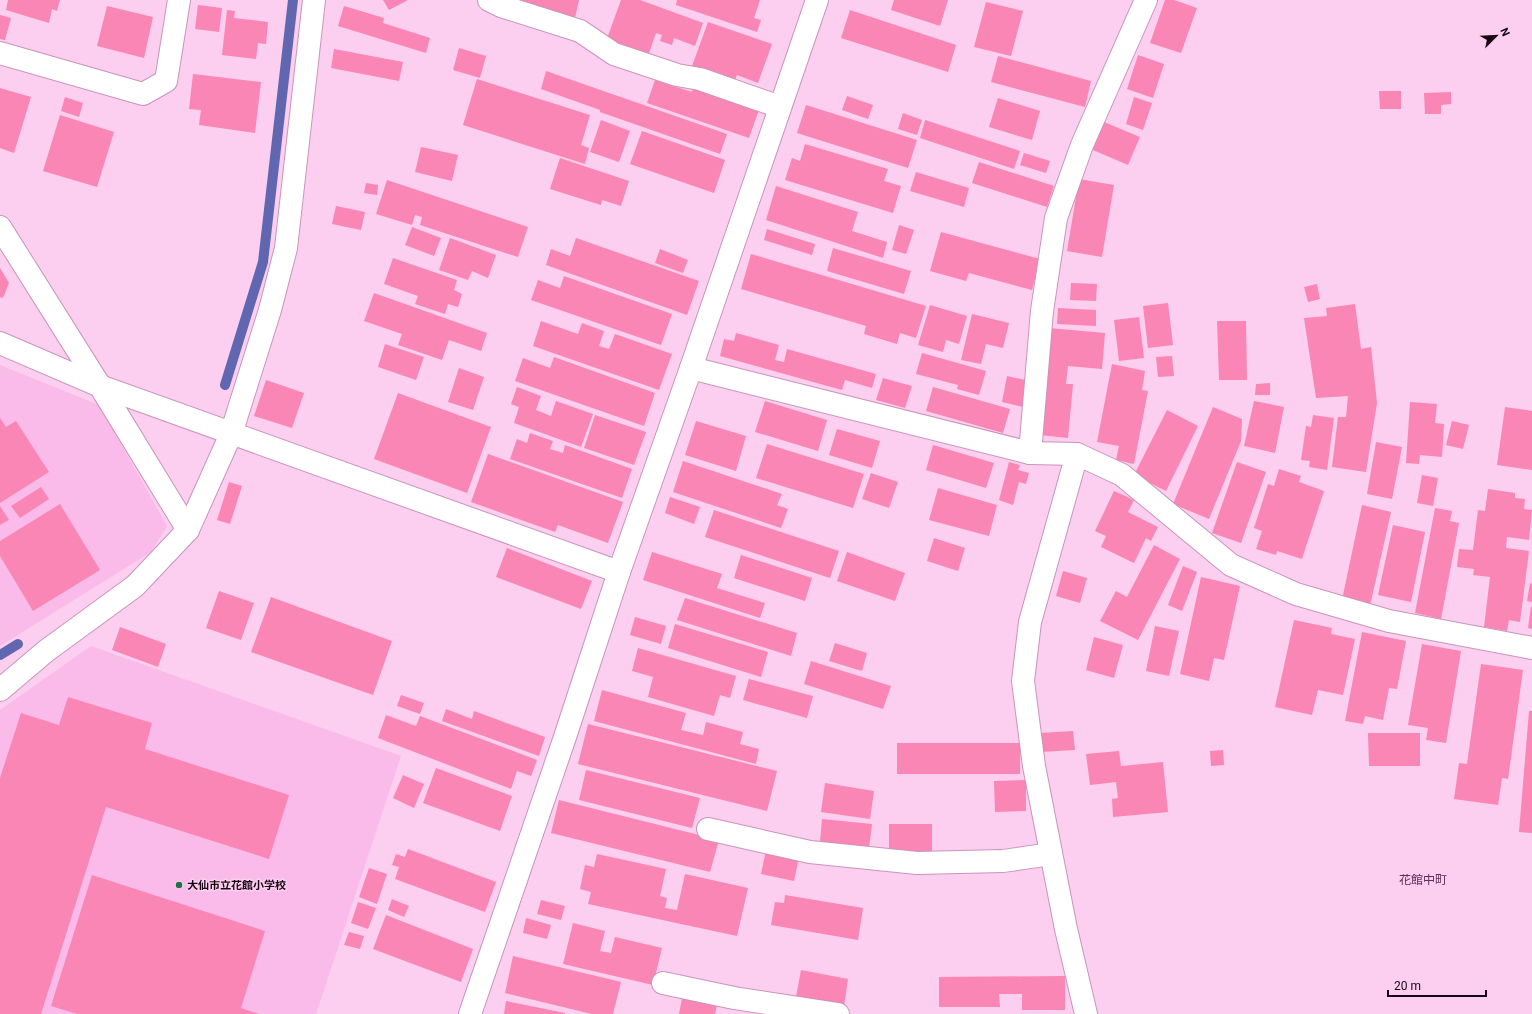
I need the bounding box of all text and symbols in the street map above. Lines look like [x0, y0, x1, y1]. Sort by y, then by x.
north arrow [1476, 16, 1516, 56]
text: N [1497, 26, 1512, 39]
district label: 花館中町 [1399, 873, 1447, 887]
place label: 大仙市立花館小学校 [187, 879, 286, 892]
marker: 大仙市立花館小学校 [174, 880, 184, 890]
scale bar [1388, 972, 1486, 998]
text: 20 m [1394, 979, 1421, 993]

